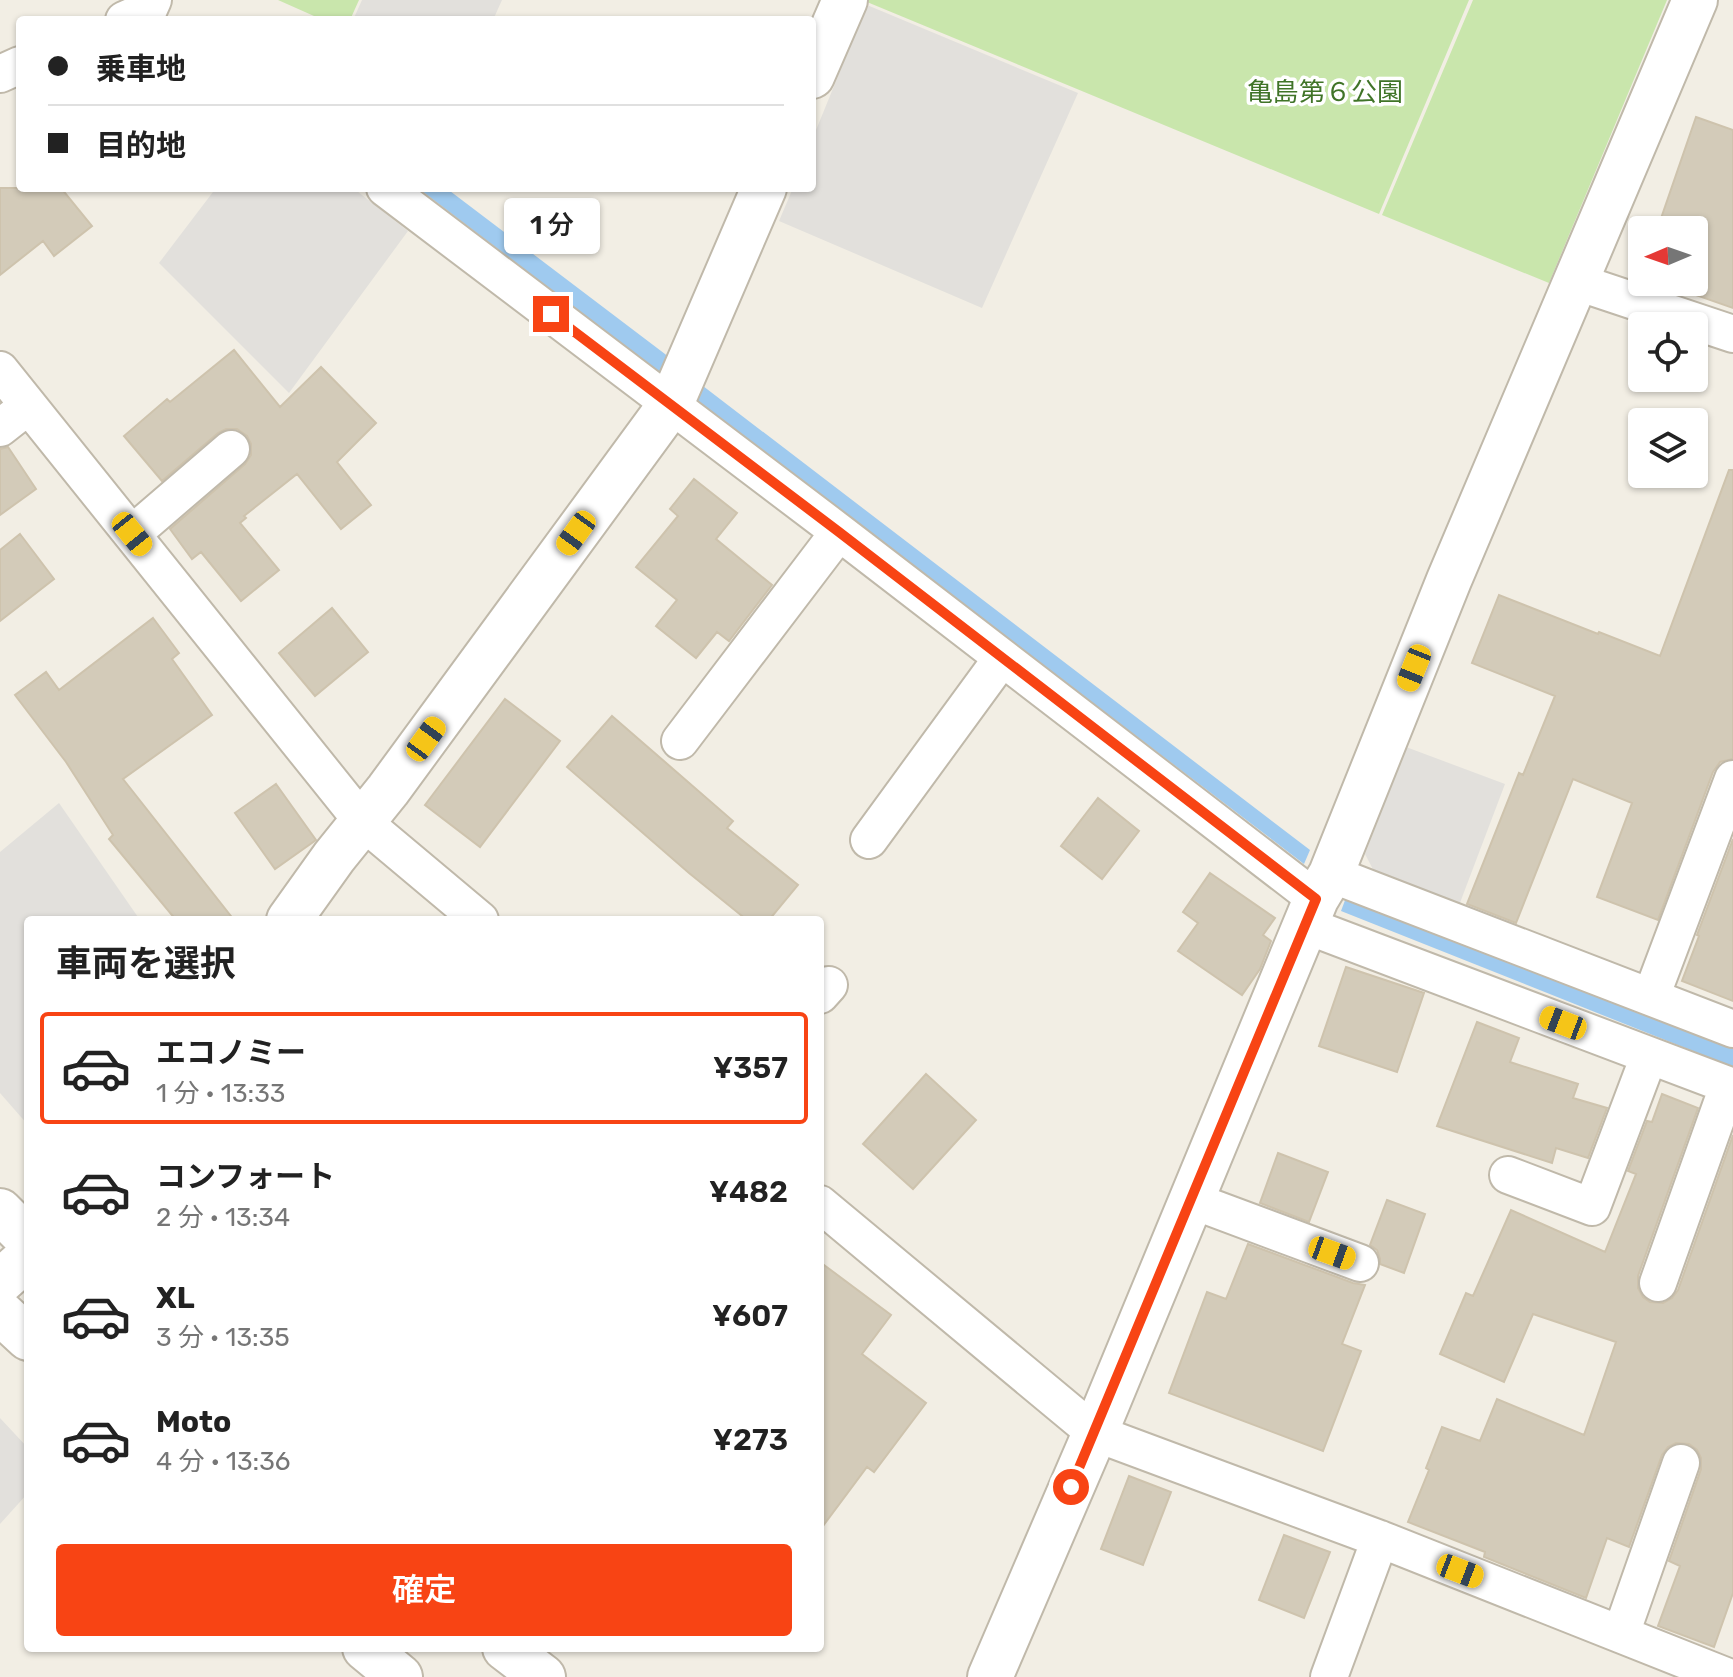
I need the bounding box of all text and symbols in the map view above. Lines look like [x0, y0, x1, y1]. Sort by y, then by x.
text: 乗車地 [96, 51, 186, 87]
park label: 亀島第６公園 [1247, 77, 1403, 108]
text: 目的地 [96, 128, 186, 164]
callout: 1 分 [503, 198, 599, 254]
text: 1 分 [530, 210, 574, 241]
north arrow [1628, 216, 1708, 296]
map controls [1628, 216, 1708, 488]
route end [533, 296, 569, 332]
button: locate [1628, 312, 1708, 392]
button: layers [1628, 408, 1708, 488]
car [552, 507, 600, 559]
car [108, 508, 156, 560]
car [1394, 641, 1434, 695]
car [402, 713, 450, 765]
text: 車両を選択 [56, 942, 236, 985]
car [1536, 1003, 1590, 1043]
icon: car [60, 1032, 132, 1104]
text: エコノミー [156, 1035, 306, 1071]
text: ¥357 [713, 1050, 788, 1086]
text: 1 分 · 13:33 [156, 1078, 285, 1109]
icon: car [60, 1156, 132, 1228]
text: コンフォート [156, 1159, 335, 1195]
text: ¥482 [709, 1174, 788, 1210]
text: 2 分 · 13:34 [156, 1202, 290, 1233]
car [1305, 1234, 1359, 1272]
icon: car [60, 1280, 132, 1352]
text: XL [156, 1280, 195, 1316]
text: ¥607 [712, 1298, 788, 1334]
text: 3 分 · 13:35 [156, 1322, 290, 1353]
icon: car [60, 1404, 132, 1476]
text: Moto [156, 1404, 231, 1440]
text: ¥273 [713, 1422, 788, 1458]
text: 4 分 · 13:36 [156, 1446, 291, 1477]
route start [1053, 1469, 1089, 1505]
button: 確定 [56, 1544, 792, 1636]
car [1433, 1551, 1487, 1591]

